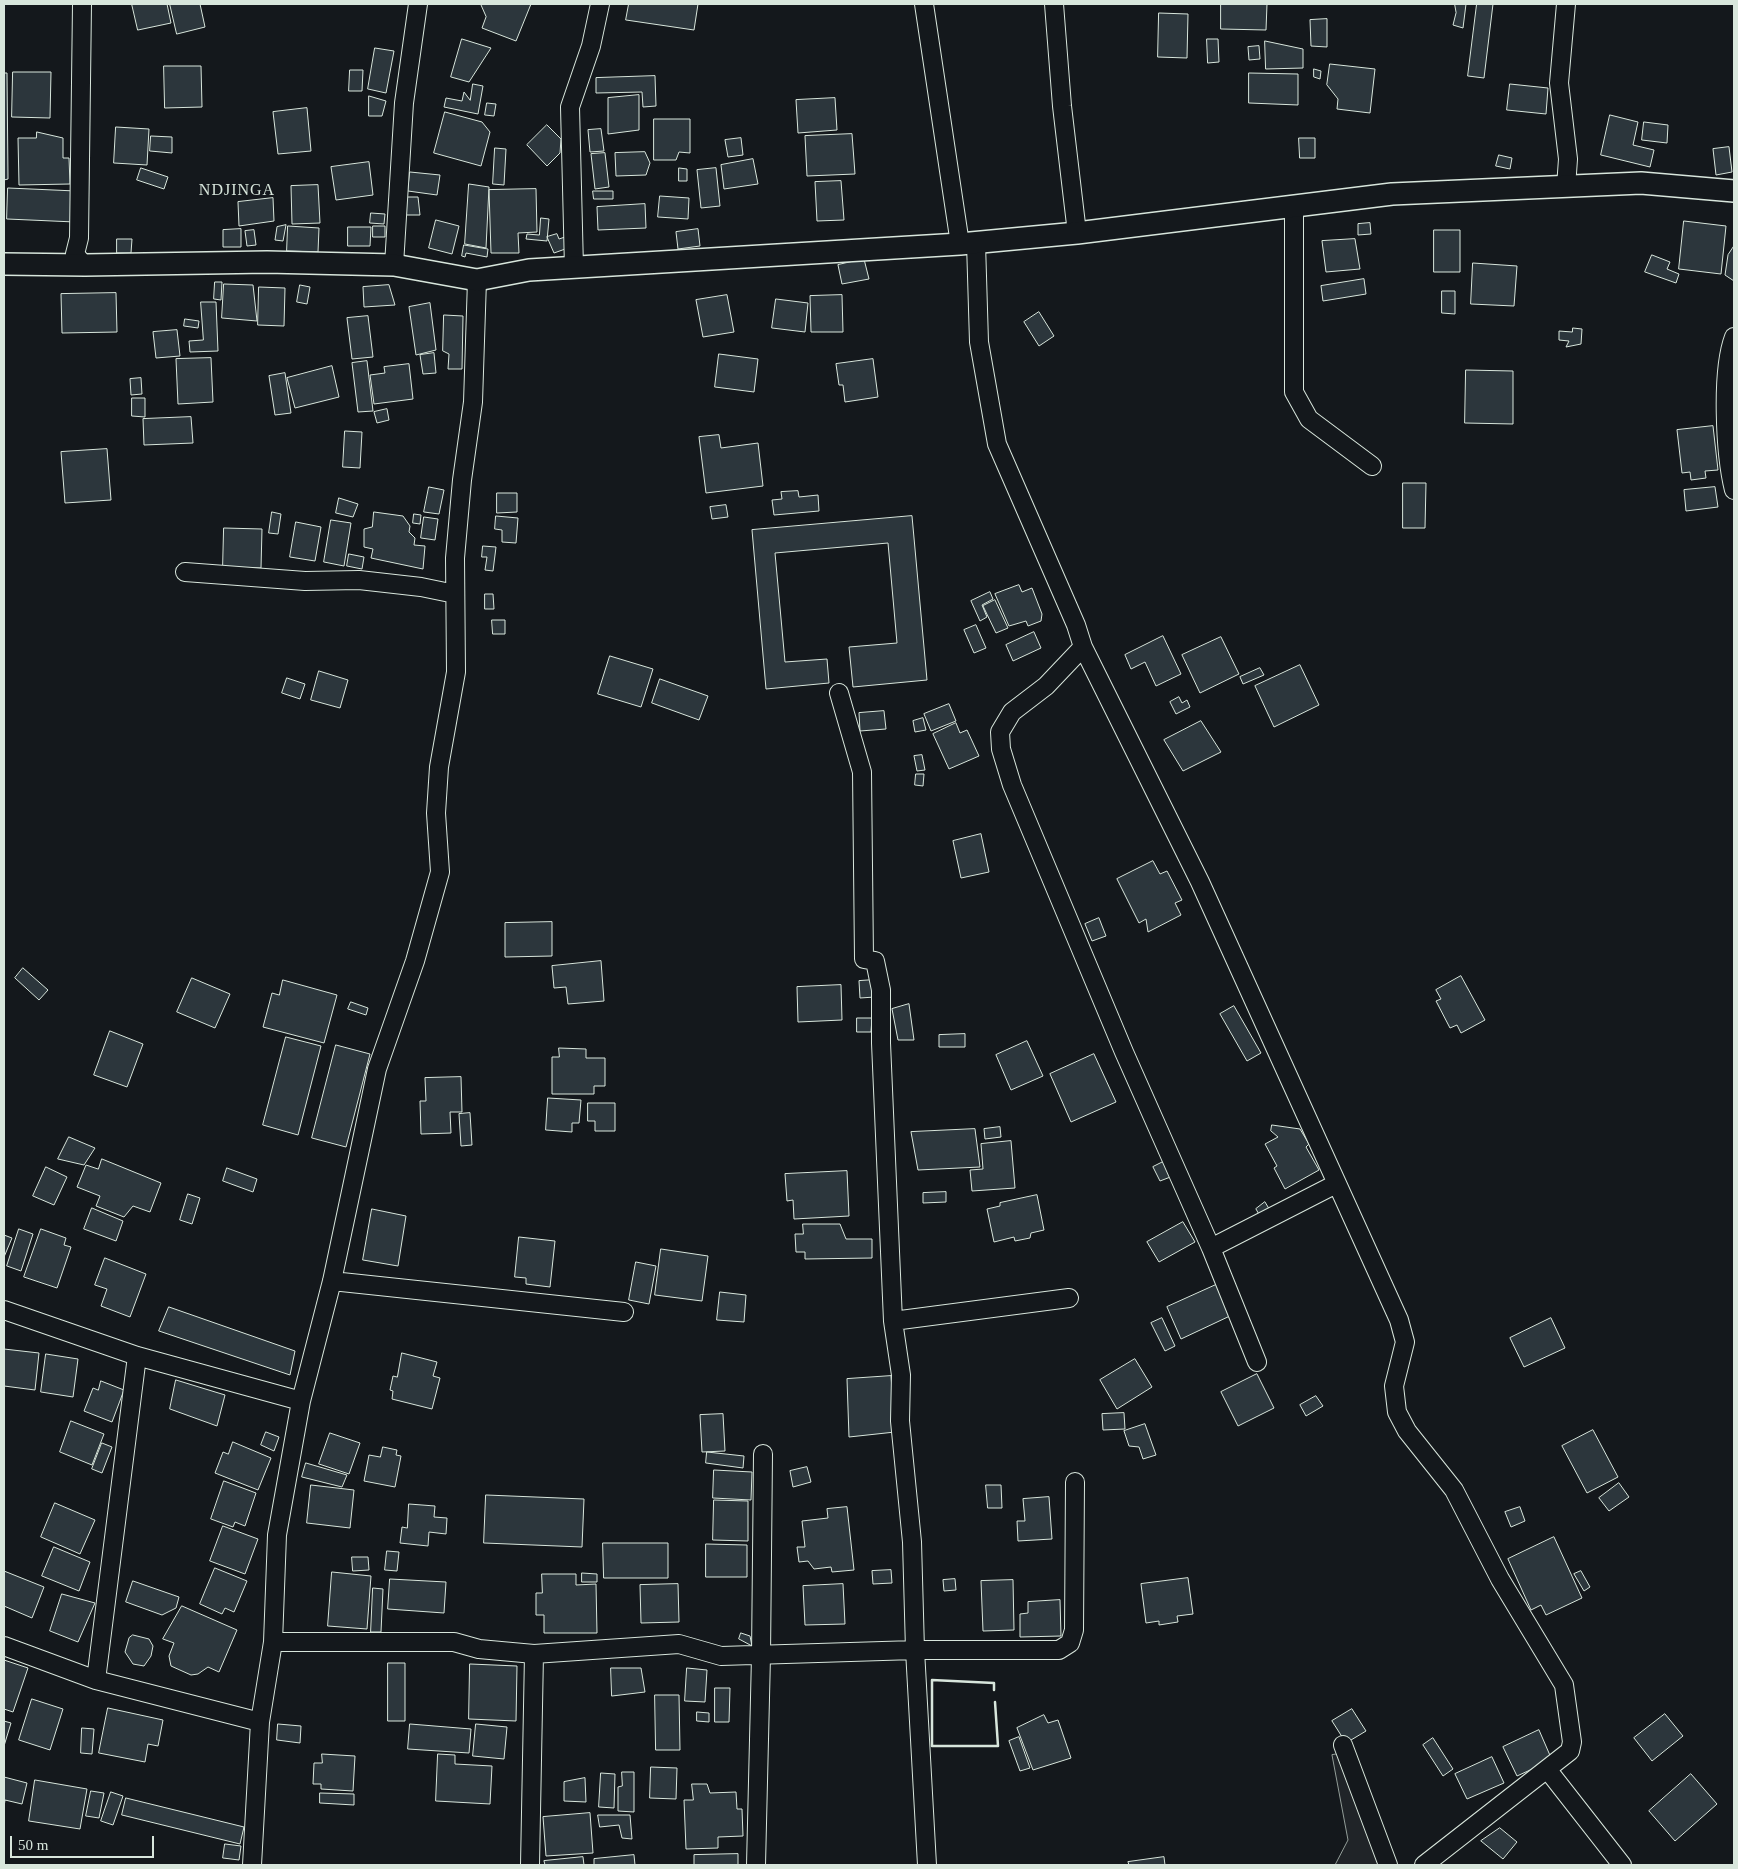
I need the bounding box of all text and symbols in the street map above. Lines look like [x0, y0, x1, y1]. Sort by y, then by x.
district label: NDJINGA [198, 181, 276, 201]
scale bar [12, 1826, 156, 1858]
text: 50 m [18, 1837, 48, 1853]

